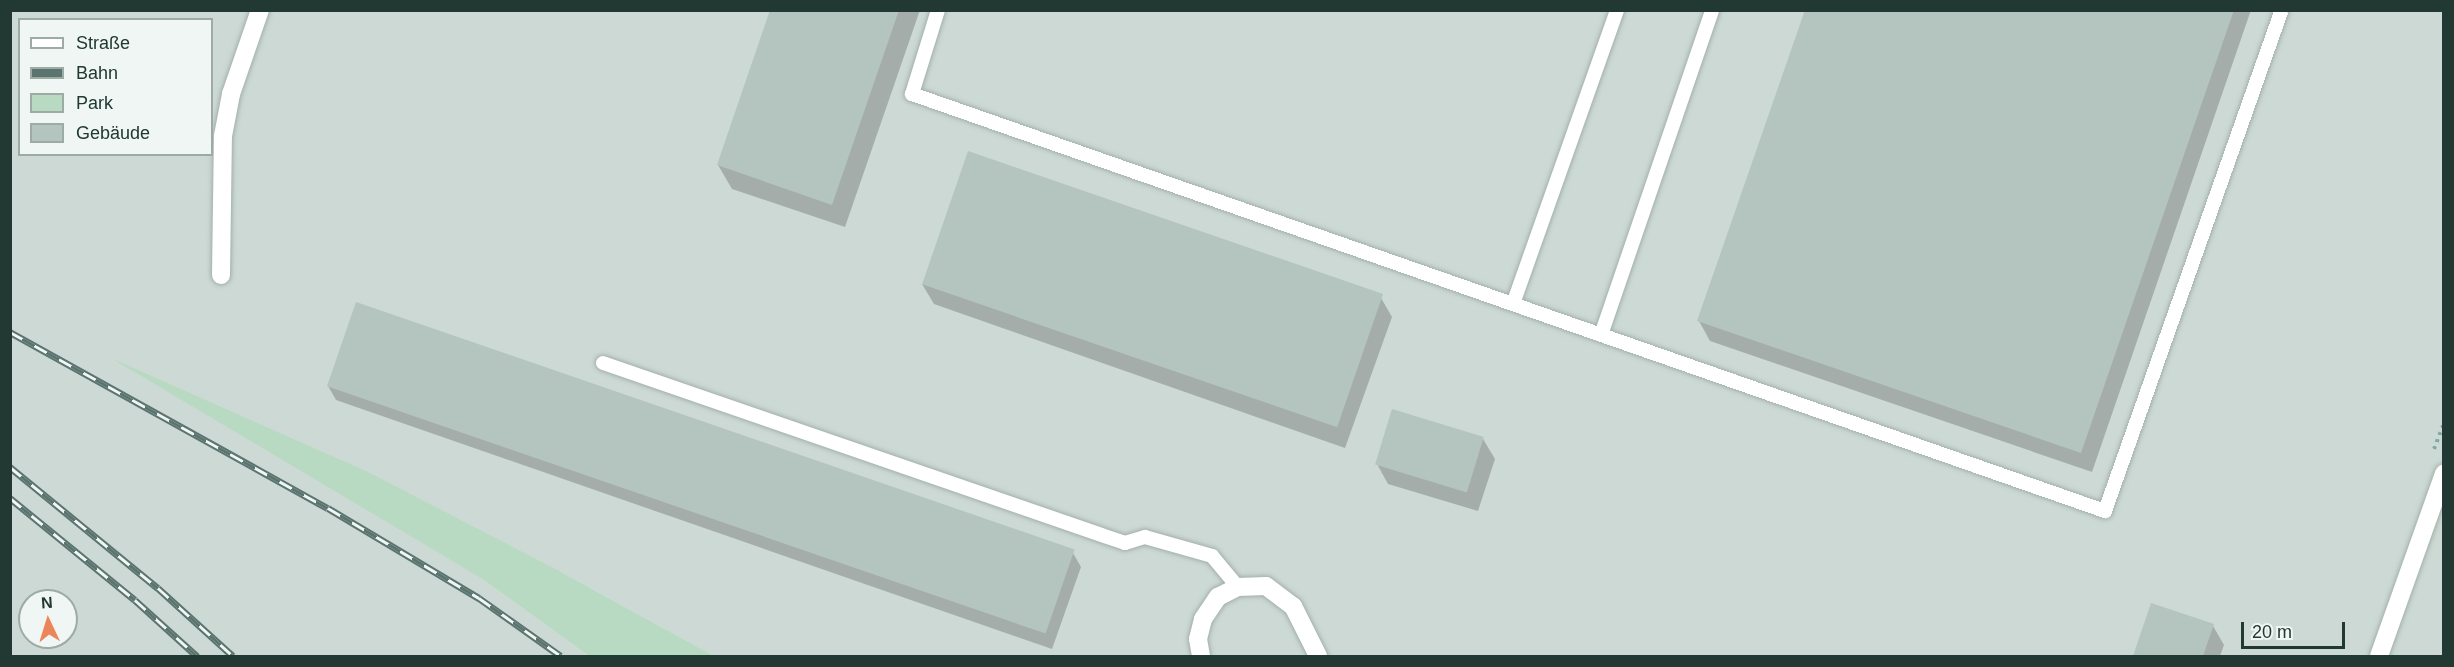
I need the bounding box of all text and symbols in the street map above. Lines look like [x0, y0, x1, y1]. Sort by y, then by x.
legend [18, 18, 213, 156]
text: Straße [76, 33, 130, 53]
text: Bahn [76, 63, 118, 83]
text: Park [76, 93, 113, 113]
text: Gebäude [76, 123, 150, 143]
north arrow [18, 589, 78, 649]
text: N [40, 594, 53, 611]
scale bar [2244, 610, 2348, 648]
text: 20 m [2252, 622, 2292, 642]

